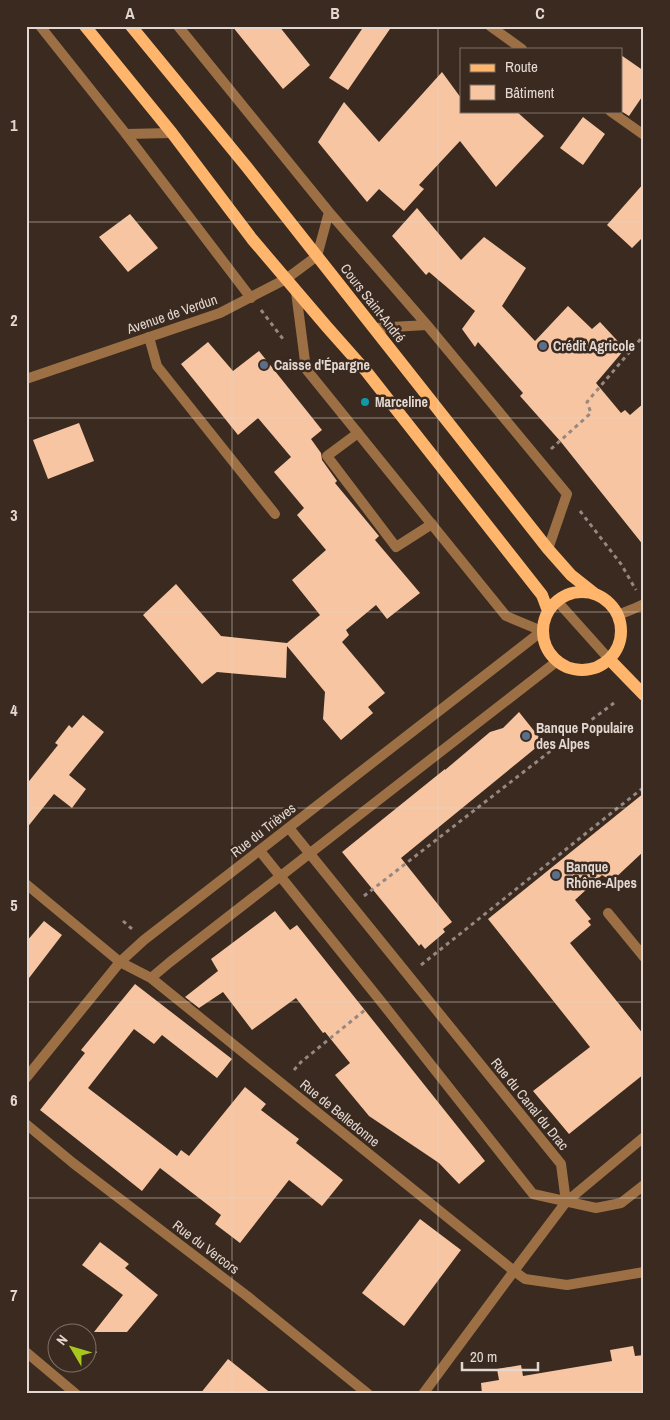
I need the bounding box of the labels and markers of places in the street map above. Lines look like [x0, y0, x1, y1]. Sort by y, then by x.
place label: Crédit Agricole [553, 337, 635, 355]
marker: Crédit Agricole [537, 340, 549, 352]
place label: Caisse d'Épargne [274, 356, 370, 374]
marker: Caisse d'Épargne [258, 359, 270, 371]
place label: Marceline [375, 393, 428, 411]
marker: Marceline [359, 396, 371, 408]
place label: Banque Populaire des Alpes [536, 719, 634, 753]
marker: Banque Populaire des Alpes [520, 730, 532, 742]
place label: Banque Rhône-Alpes [566, 858, 637, 892]
marker: Banque Rhône-Alpes [550, 869, 562, 881]

